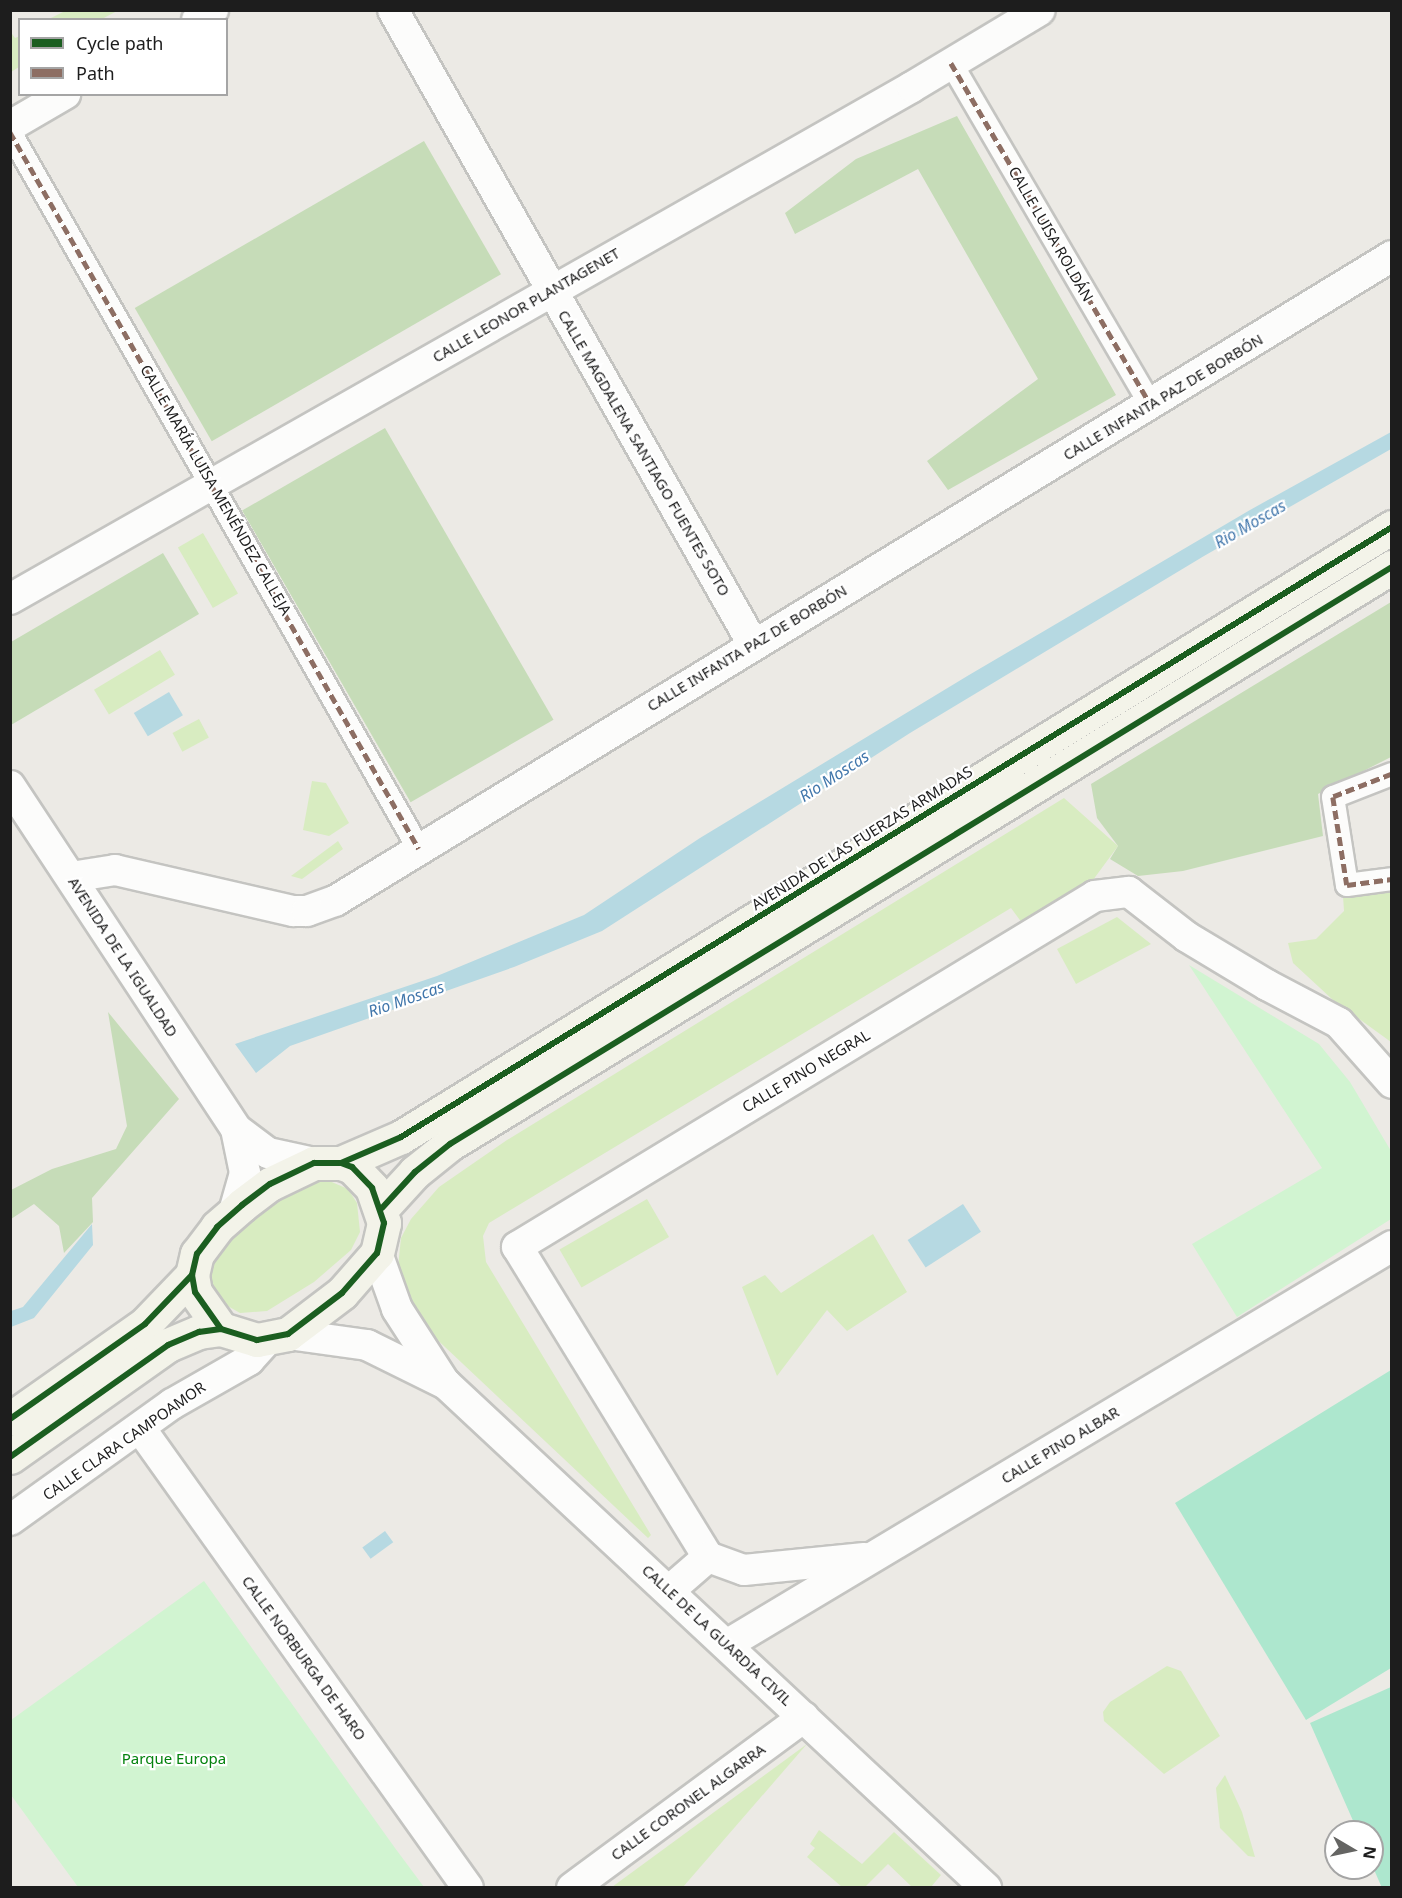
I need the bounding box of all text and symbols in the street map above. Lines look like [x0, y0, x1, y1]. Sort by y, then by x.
legend [18, 18, 228, 96]
text: Cycle path [76, 31, 163, 55]
text: Path [76, 61, 115, 85]
street label: CALLE LUISA ROLDÁN [1005, 163, 1097, 305]
street label: CALLE LEONOR PLANTAGENET [429, 244, 623, 366]
street label: CALLE MAGDALENA SANTIAGO FUENTES SOTO [554, 307, 734, 599]
street label: CALLE INFANTA PAZ DE BORBÓN [1060, 330, 1266, 464]
street label: CALLE MARÍA LUISA MENÉNDEZ CALLEJA [137, 362, 295, 618]
water label: Rio Moscas [1211, 496, 1289, 552]
street label: CALLE INFANTA PAZ DE BORBÓN [644, 581, 850, 715]
water label: Rio Moscas [796, 746, 872, 806]
street label: AVENIDA DE LAS FUERZAS ARMADAS [748, 762, 976, 914]
street label: AVENIDA DE LA IGUALDAD [65, 874, 181, 1040]
water label: Rio Moscas [365, 977, 447, 1021]
street label: CALLE PINO NEGRAL [739, 1026, 873, 1116]
street label: CALLE CLARA CAMPOAMOR [39, 1378, 209, 1504]
street label: CALLE PINO ALBAR [998, 1403, 1122, 1487]
street label: CALLE DE LA GUARDIA CIVIL [638, 1561, 796, 1709]
street label: CALLE NORBURGA DE HARO [238, 1572, 370, 1744]
street label: CALLE CORONEL ALGARRA [607, 1740, 769, 1864]
park label: Parque Europa [122, 1750, 226, 1768]
north arrow [1324, 1820, 1384, 1880]
text: N [1358, 1844, 1382, 1861]

